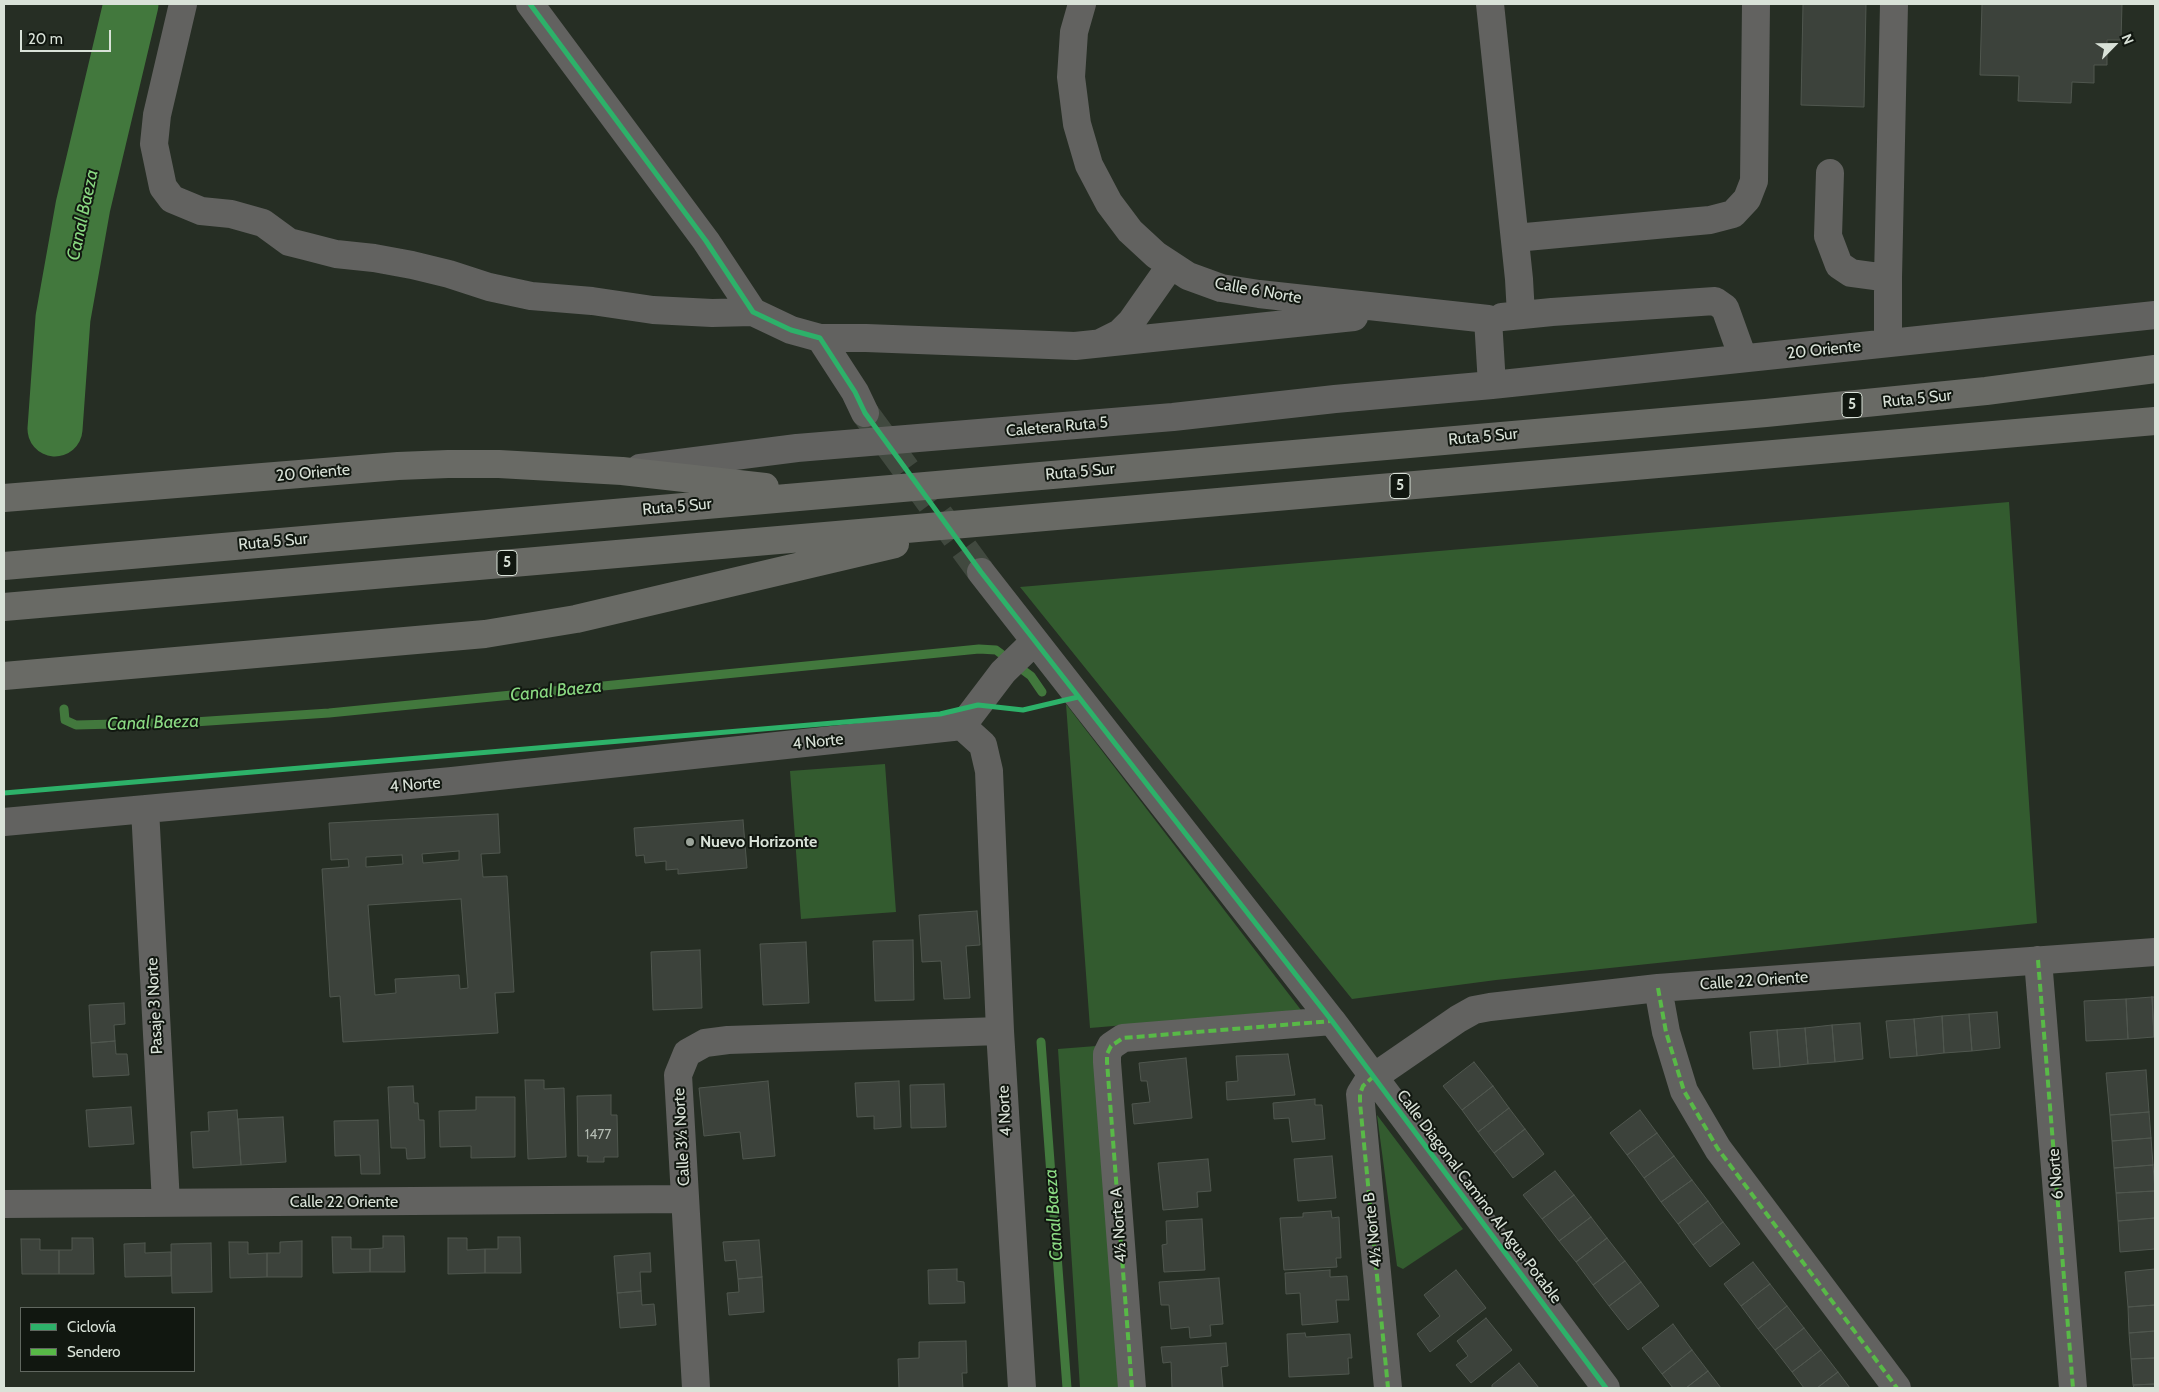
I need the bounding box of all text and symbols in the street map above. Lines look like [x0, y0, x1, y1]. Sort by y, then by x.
scale bar [22, 20, 114, 52]
north arrow [2089, 20, 2139, 70]
text: 20 m [28, 30, 63, 48]
text: N [2118, 31, 2138, 47]
water label: Canal Baeza [63, 168, 103, 262]
street label: Calle 6 Norte [1213, 274, 1303, 308]
street label: 20 Oriente [1786, 337, 1862, 363]
street label: Ruta 5 Sur [1881, 386, 1953, 412]
road number: 5 [1842, 392, 1862, 418]
street label: Caletera Ruta 5 [1005, 413, 1109, 441]
street label: Ruta 5 Sur [1448, 424, 1518, 450]
street label: Ruta 5 Sur [1045, 459, 1115, 485]
street label: 20 Oriente [275, 460, 351, 486]
road number: 5 [1390, 474, 1410, 498]
street label: Ruta 5 Sur [642, 494, 712, 520]
street label: Ruta 5 Sur [238, 529, 308, 555]
road number: 5 [497, 550, 517, 576]
water label: Canal Baeza [509, 675, 603, 707]
water label: Canal Baeza [107, 711, 199, 735]
street label: 4 Norte [792, 730, 844, 754]
street label: 4 Norte [389, 773, 441, 797]
place label: Nuevo Horizonte [700, 832, 817, 852]
marker: Nuevo Horizonte [684, 836, 696, 848]
street label: Pasaje 3 Norte [143, 957, 167, 1055]
street label: Calle 22 Oriente [1699, 968, 1809, 994]
street label: 4 Norte [994, 1085, 1016, 1137]
street label: Calle Diagonal Camino Al Agua Potable [1392, 1086, 1566, 1308]
street label: Calle 3½ Norte [670, 1087, 694, 1187]
house number: 1477 [585, 1127, 611, 1143]
street label: 6 Norte [2044, 1148, 2068, 1200]
water label: Canal Baeza [1040, 1168, 1068, 1262]
street label: 4½ Norte A [1107, 1187, 1131, 1263]
street label: Calle 22 Oriente [290, 1192, 398, 1212]
street label: 4½ Norte B [1360, 1192, 1386, 1268]
legend [20, 1307, 195, 1372]
text: Ciclovía [67, 1318, 116, 1336]
text: Sendero [67, 1343, 121, 1361]

